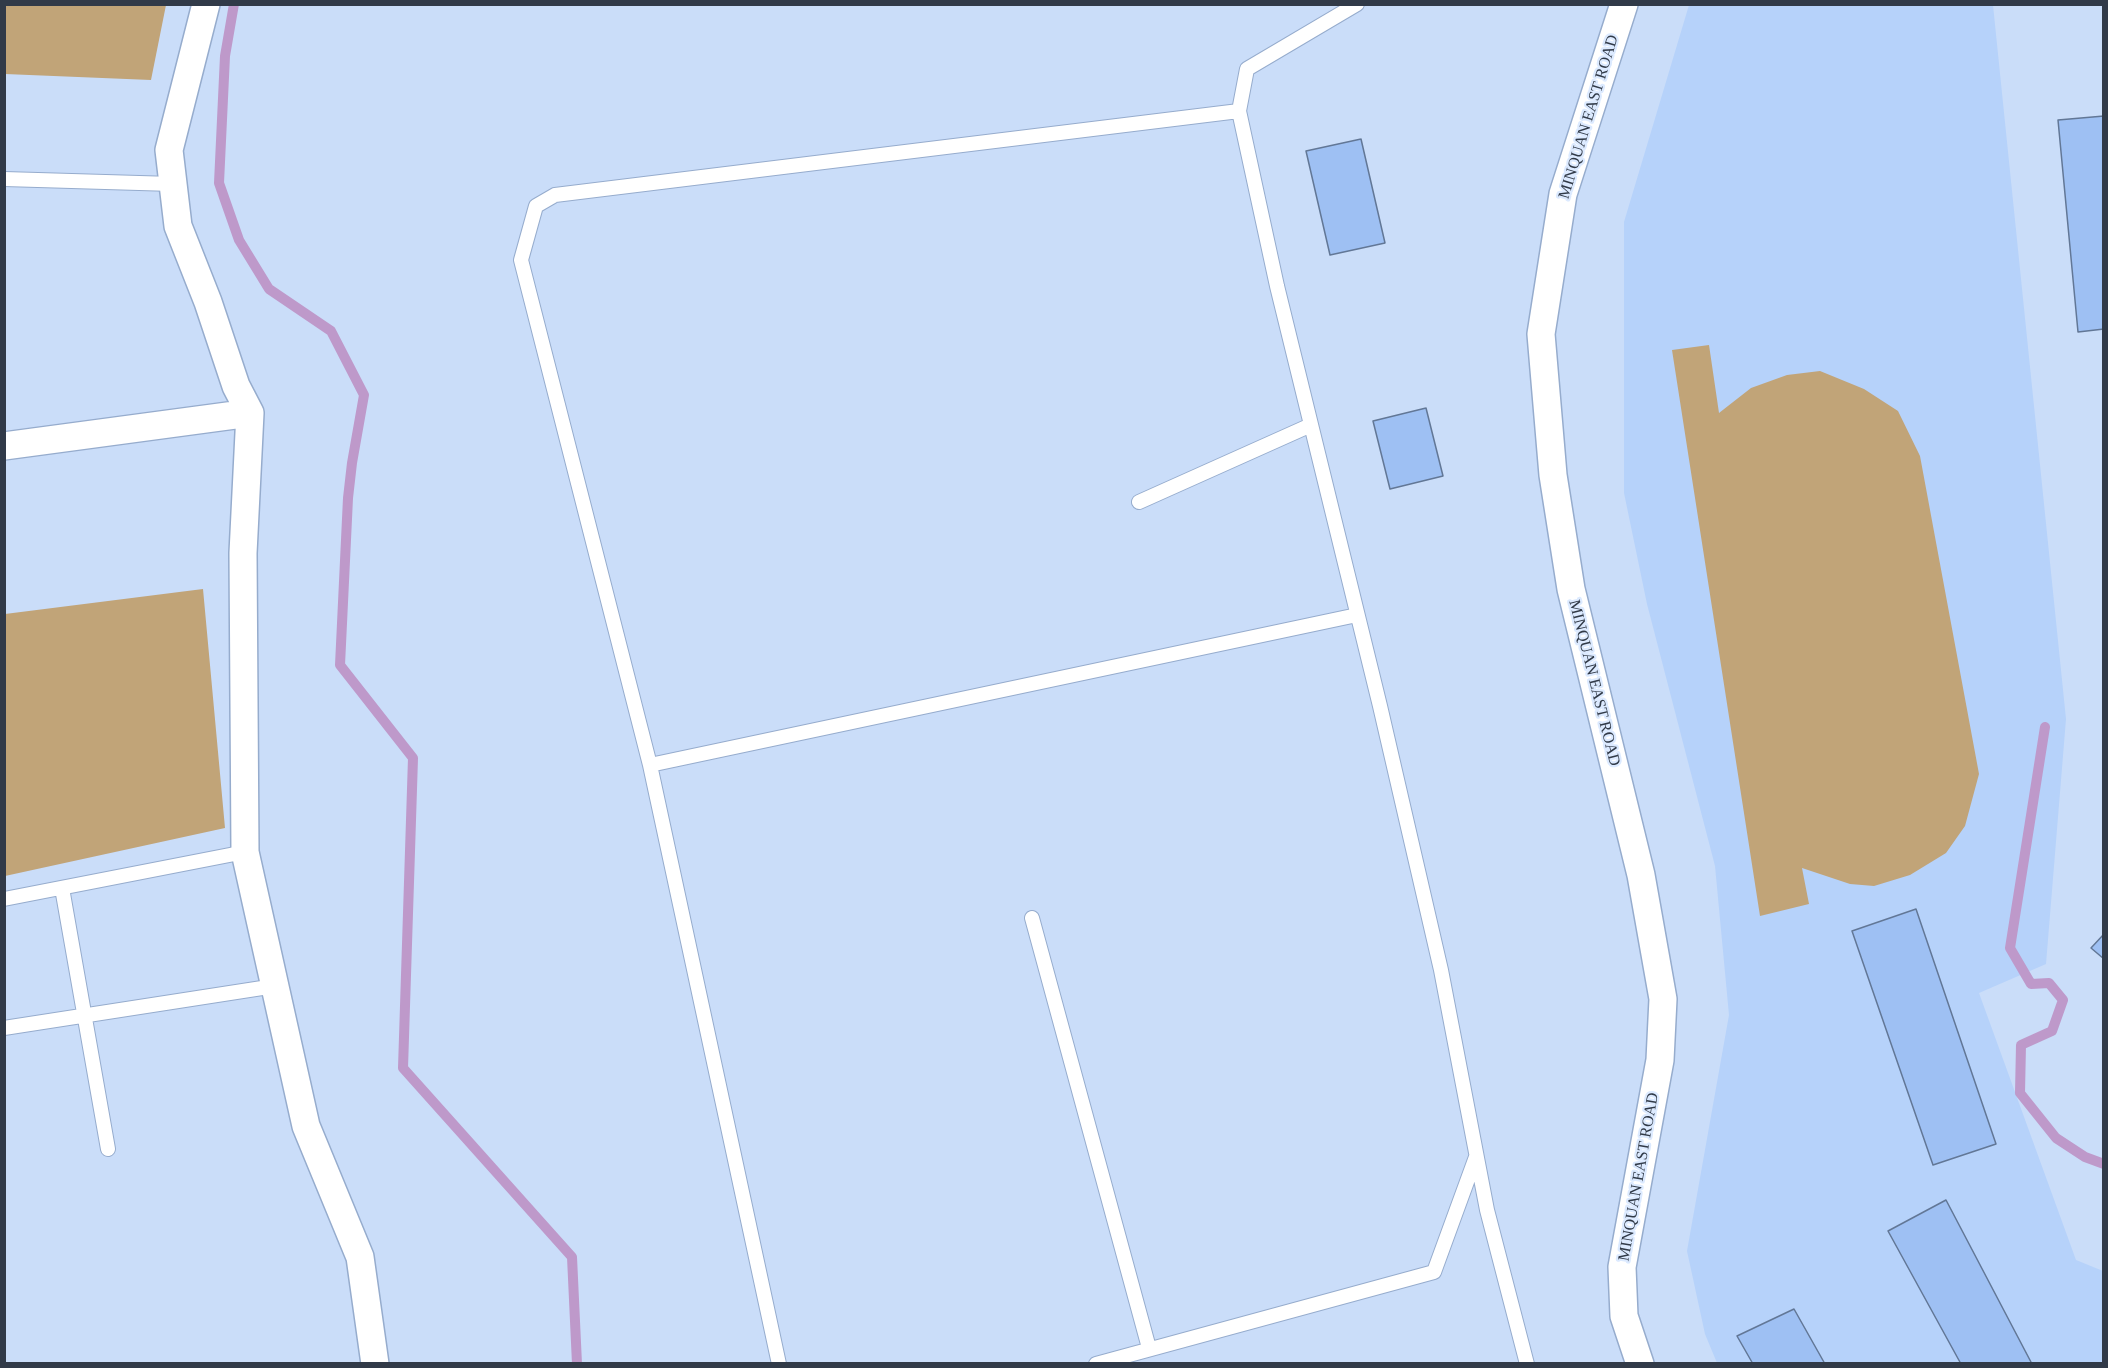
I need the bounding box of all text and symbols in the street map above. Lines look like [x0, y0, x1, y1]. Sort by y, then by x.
street label: MINQUAN EAST ROAD [1555, 33, 1623, 201]
street label: MINQUAN EAST ROAD [1564, 598, 1624, 768]
street label: MINQUAN EAST ROAD [1615, 1091, 1663, 1263]

